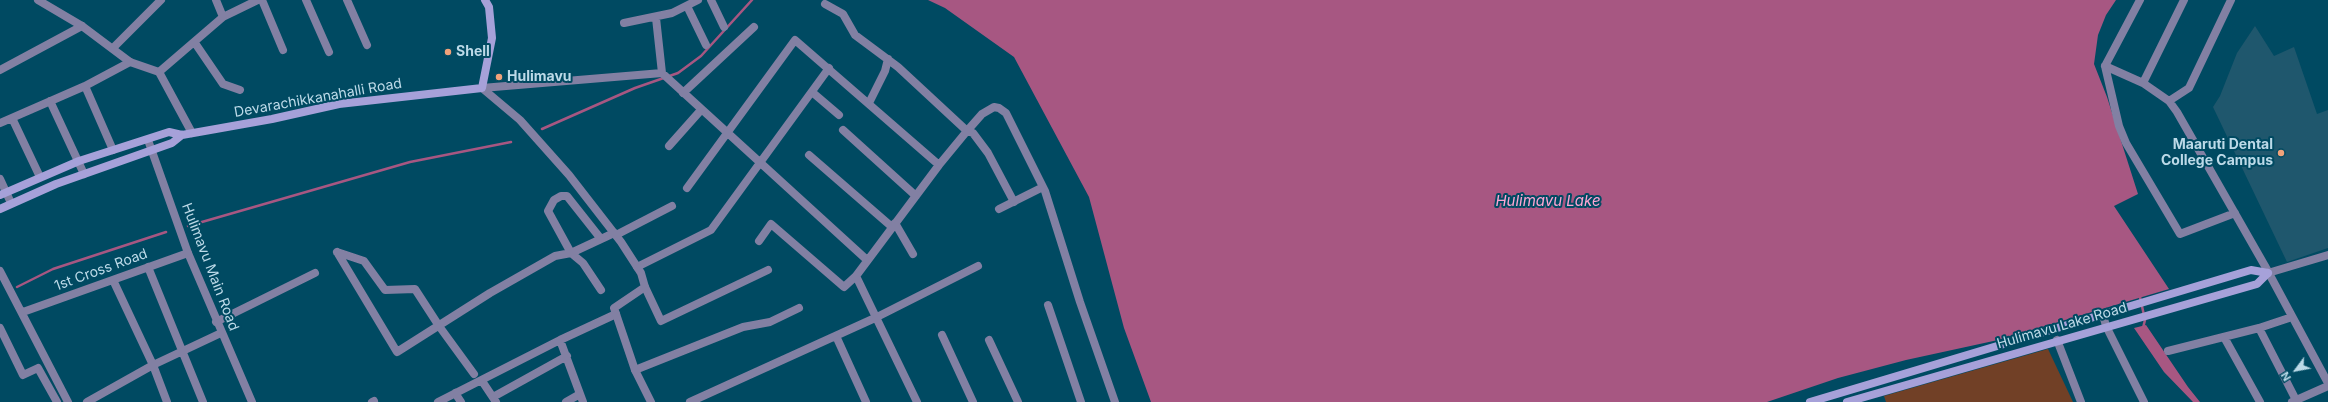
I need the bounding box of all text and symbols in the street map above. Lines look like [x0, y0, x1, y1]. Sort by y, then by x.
place label: Shell [456, 44, 490, 60]
marker: Shell [443, 47, 453, 57]
place label: Hulimavu [507, 69, 572, 85]
marker: Hulimavu [494, 72, 504, 82]
street label: Devarachikkanahalli Road [233, 75, 403, 121]
place label: Maaruti Dental College Campus [2161, 137, 2273, 170]
marker: Maaruti Dental College Campus [2276, 148, 2286, 158]
water label: Hulimavu Lake [1495, 192, 1601, 210]
street label: Hulimavu Main Road [178, 201, 242, 333]
street label: 1st Cross Road [52, 245, 150, 295]
street label: Hulimavu Lake Road [1995, 299, 2129, 353]
north arrow [2276, 350, 2316, 390]
text: N [2278, 369, 2294, 384]

